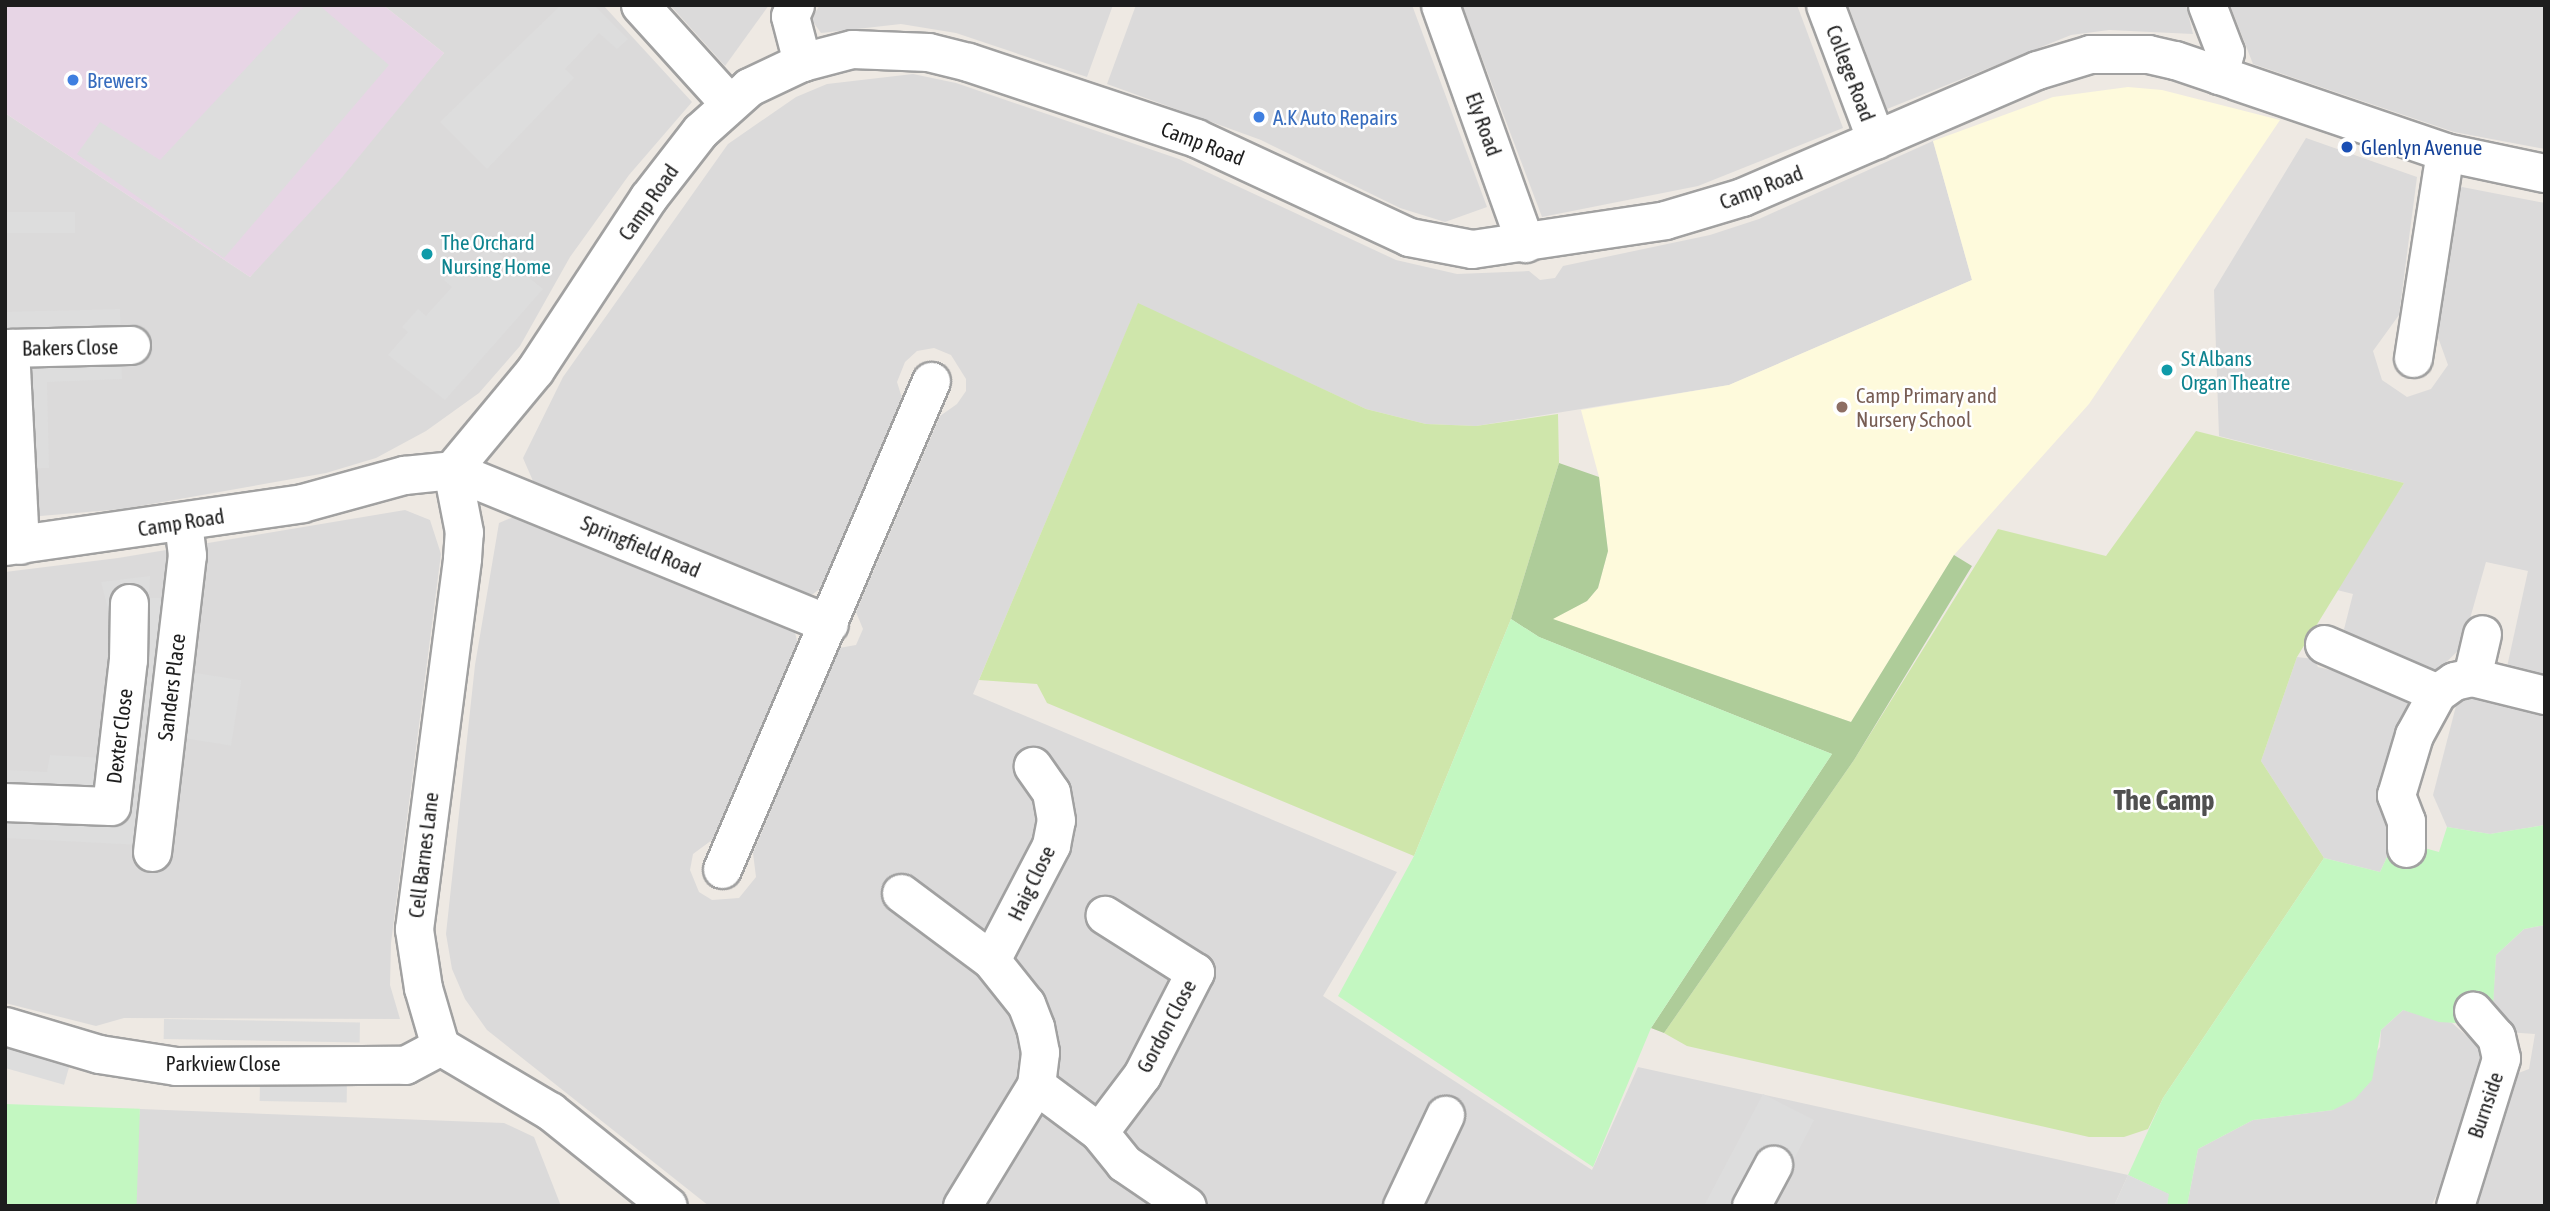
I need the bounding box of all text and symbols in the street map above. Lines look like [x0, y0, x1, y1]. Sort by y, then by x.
street label: College Road [1821, 21, 1881, 125]
place label: Brewers [87, 67, 148, 93]
marker: Brewers [65, 72, 81, 88]
street label: Ely Road [1461, 89, 1507, 159]
place label: A.K Auto Repairs [1273, 104, 1397, 130]
marker: A.K Auto Repairs [1251, 109, 1267, 125]
street label: Camp Road [1158, 116, 1248, 170]
place label: Glenlyn Avenue [2361, 134, 2482, 160]
marker: Glenlyn Avenue [2339, 139, 2355, 155]
street label: Camp Road [613, 159, 683, 245]
street label: Camp Road [1716, 160, 1806, 214]
place label: The Orchard Nursing Home [441, 229, 551, 279]
marker: The Orchard Nursing Home [419, 246, 435, 262]
street label: Bakers Close [22, 334, 118, 360]
place label: St Albans Organ Theatre [2181, 345, 2290, 395]
marker: St Albans Organ Theatre [2159, 362, 2175, 378]
place label: Camp Primary and Nursery School [1856, 382, 1997, 432]
marker: Camp Primary and Nursery School [1834, 399, 1850, 415]
street label: Camp Road [136, 503, 226, 541]
street label: Springfield Road [577, 510, 705, 582]
street label: Sanders Place [152, 632, 190, 742]
street label: Dexter Close [101, 687, 137, 785]
district label: The Camp [2114, 783, 2214, 817]
street label: Cell Barnes Lane [403, 791, 443, 919]
street label: Haig Close [1002, 841, 1060, 925]
street label: Gordon Close [1131, 975, 1201, 1077]
street label: Parkview Close [166, 1050, 280, 1076]
street label: Burnside [2462, 1069, 2508, 1141]

